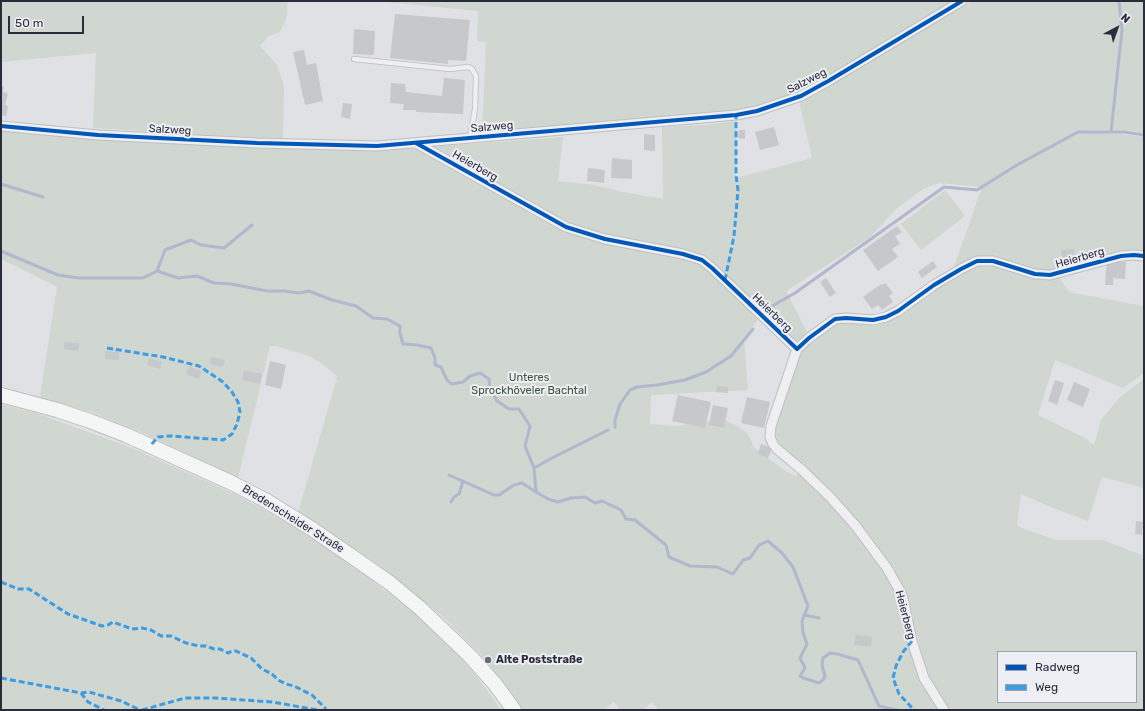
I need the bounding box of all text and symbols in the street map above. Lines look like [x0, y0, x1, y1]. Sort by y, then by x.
scale bar [10, 8, 86, 34]
north arrow [1097, 8, 1137, 48]
text: N [1118, 11, 1132, 26]
text: 50 m [15, 16, 43, 30]
street label: Salzweg [785, 65, 829, 97]
street label: Salzweg [470, 119, 514, 135]
street label: Salzweg [148, 122, 192, 138]
street label: Heierberg [450, 148, 500, 184]
street label: Heierberg [1054, 245, 1106, 271]
street label: Heierberg [749, 291, 795, 335]
park label: Unteres Sprockhöveler Bachtal [471, 371, 587, 397]
street label: Bredenscheider Straße [240, 482, 346, 556]
street label: Heierberg [892, 589, 918, 641]
legend [997, 651, 1137, 703]
place label: Alte Poststraße [496, 653, 582, 667]
marker: Alte Poststraße [483, 655, 493, 665]
text: Radweg [1035, 660, 1080, 674]
text: Weg [1035, 680, 1058, 694]

